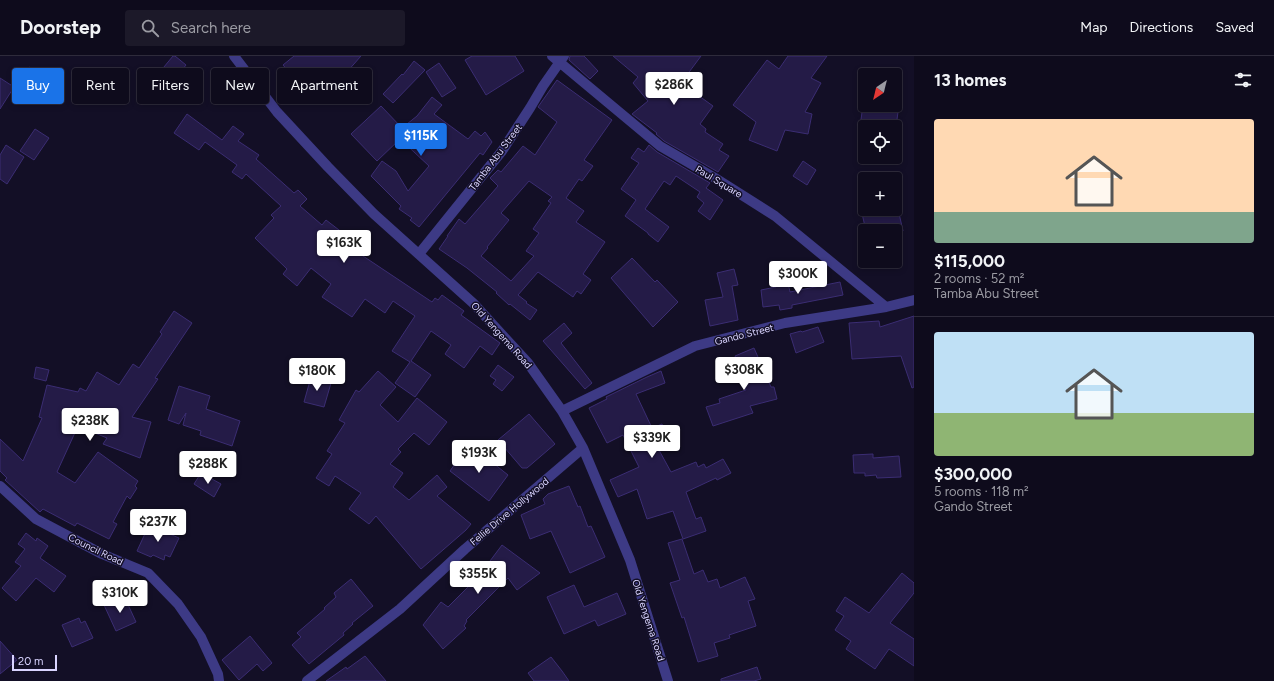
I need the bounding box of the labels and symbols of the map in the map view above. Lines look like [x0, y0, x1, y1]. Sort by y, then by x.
north arrow [858, 68, 902, 112]
pin: $286K [646, 72, 702, 106]
street label: Tamba Abu Street [466, 121, 525, 193]
pin: $115K [393, 123, 449, 157]
street label: Paul Square [693, 162, 745, 201]
pin: $163K [316, 230, 372, 264]
pin: $300K [770, 261, 826, 295]
street label: Old Yengema Road [468, 299, 535, 371]
street label: Gando Street [713, 321, 775, 348]
pin: $308K [716, 357, 772, 391]
pin: $180K [289, 358, 345, 392]
pin: $238K [62, 408, 118, 442]
pin: $339K [624, 425, 680, 459]
pin: $193K [451, 440, 507, 474]
pin: $288K [180, 451, 236, 485]
street label: Fellie Drive Hollywood [467, 474, 552, 548]
pin: $237K [130, 509, 186, 543]
street label: Council Road [66, 531, 126, 568]
pin: $355K [450, 561, 506, 595]
street label: Old Yengema Road [629, 578, 668, 663]
pin: $310K [92, 580, 148, 614]
scale bar [12, 653, 57, 672]

